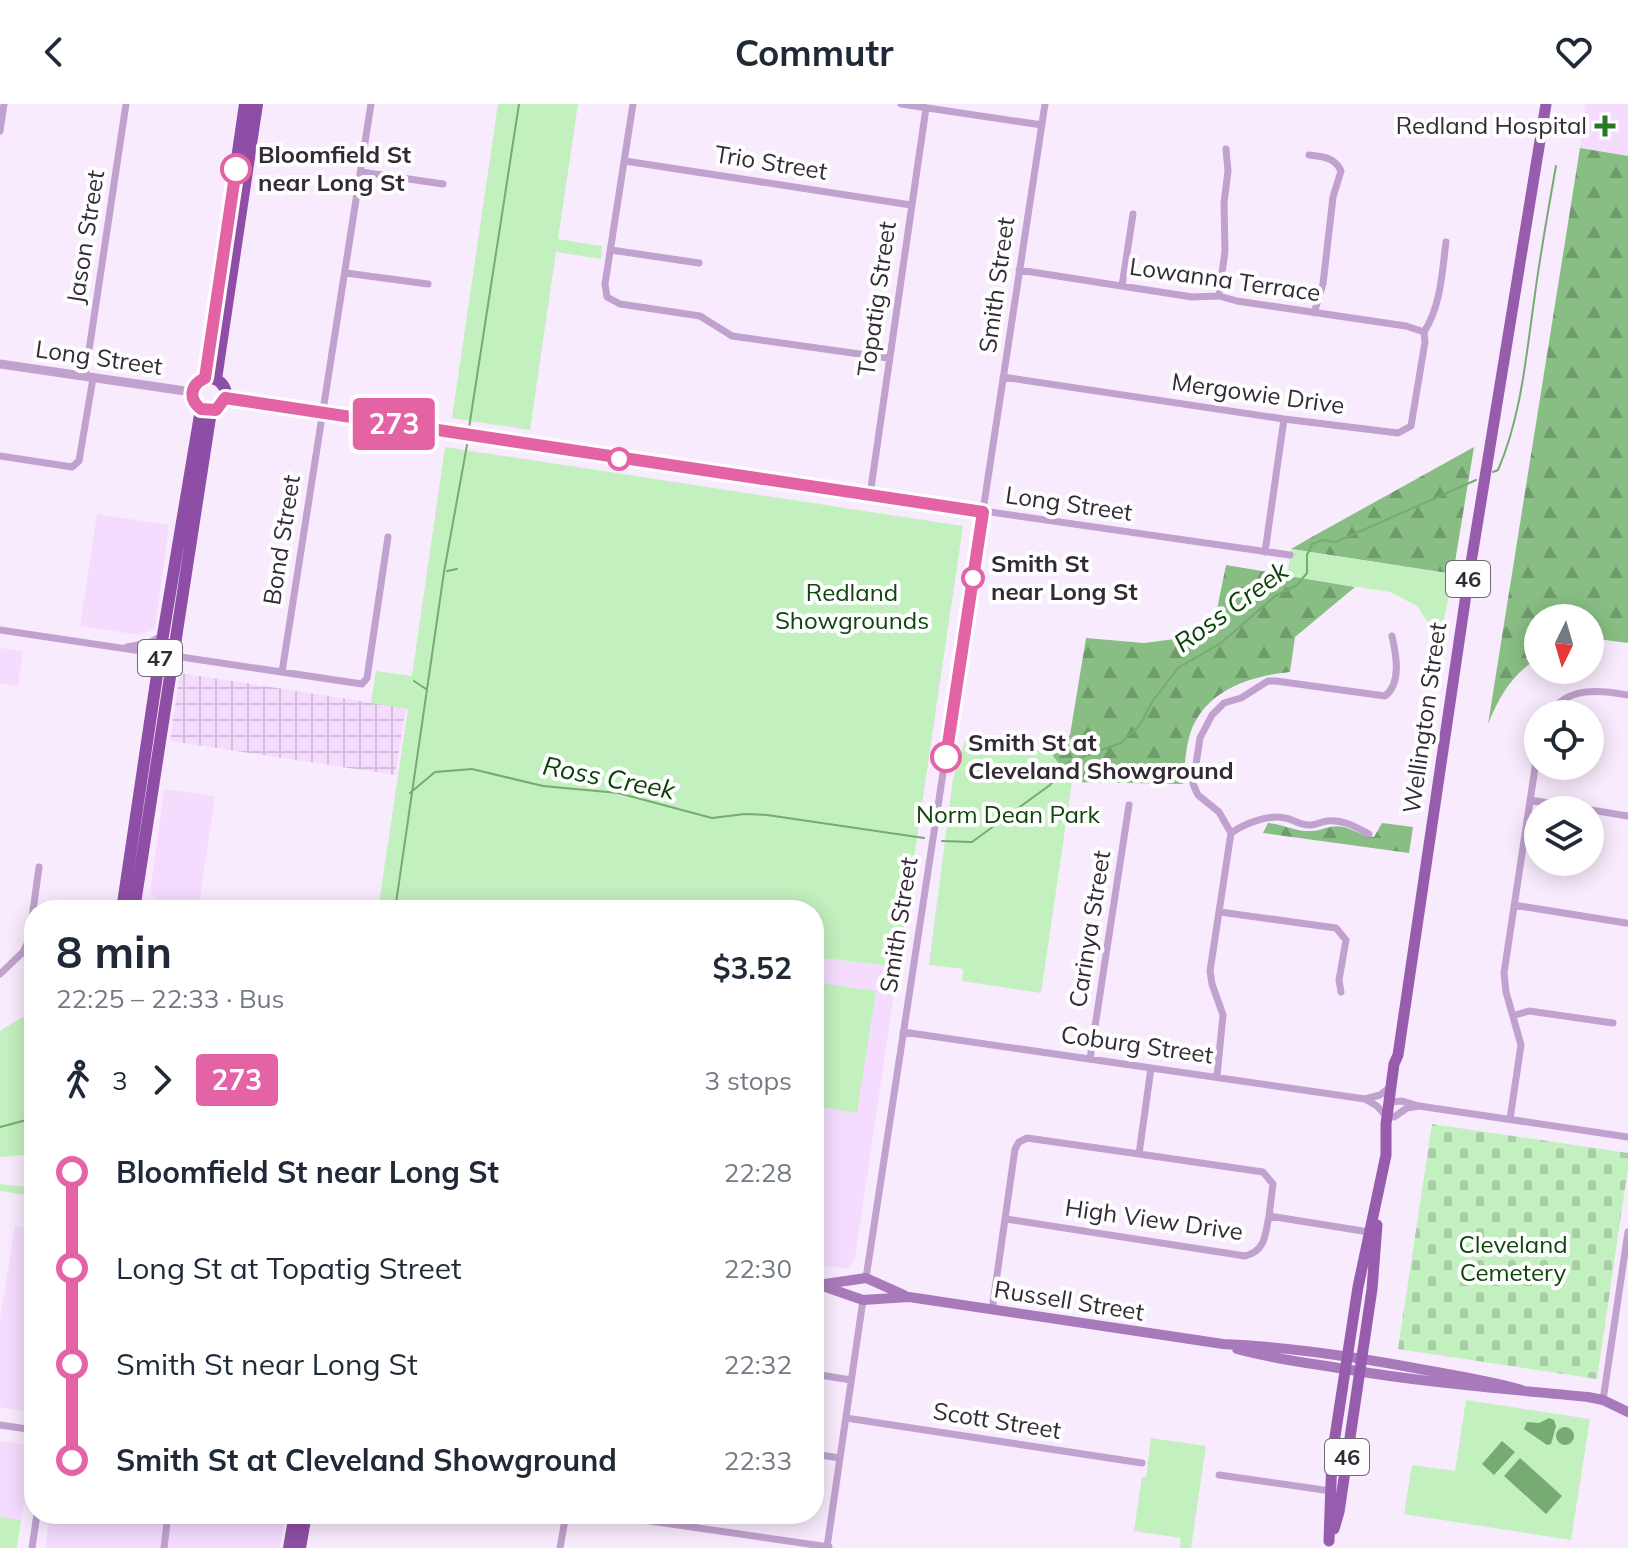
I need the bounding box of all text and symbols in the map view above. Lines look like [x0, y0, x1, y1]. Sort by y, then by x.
icon: back [32, 30, 76, 74]
text: Commutr [735, 30, 893, 75]
icon: heart [1552, 30, 1596, 74]
place label: Redland Hospital [1396, 110, 1587, 140]
marker: Redland Hospital [1594, 115, 1616, 137]
street label: Trio Street [713, 138, 830, 186]
place label: Bloomfield St near Long St [258, 139, 411, 197]
marker: Bloomfield St near Long St [221, 154, 251, 184]
street label: Jason Street [60, 168, 110, 306]
street label: Smith Street [972, 215, 1020, 355]
street label: Topatig Street [850, 219, 902, 378]
street label: Lowanna Terrace [1128, 251, 1323, 307]
street label: Long Street [34, 333, 165, 381]
street label: Mergowie Drive [1170, 366, 1346, 420]
line badge: 273 [348, 398, 440, 450]
text: 273 [369, 406, 419, 441]
unlabelled marker [608, 448, 630, 470]
street label: Bond Street [256, 473, 306, 607]
street label: Long Street [1004, 479, 1135, 527]
place label: Smith St near Long St [991, 548, 1137, 606]
water label: Ross Creek [1167, 554, 1295, 659]
road number: 46 [1446, 561, 1490, 597]
marker: Smith St near Long St [962, 567, 984, 589]
park label: Redland Showgrounds [775, 577, 929, 635]
north arrow [1524, 604, 1604, 684]
map controls [1524, 604, 1604, 876]
street label: Wellington Street [1396, 620, 1452, 815]
road number: 47 [138, 640, 182, 676]
button: locate [1524, 700, 1604, 780]
place label: Smith St at Cleveland Showground [968, 727, 1234, 785]
marker: Smith St at Cleveland Showground [931, 742, 961, 772]
water label: Ross Creek [540, 749, 679, 807]
button: layers [1524, 796, 1604, 876]
park label: Norm Dean Park [916, 799, 1101, 829]
street label: Carinya Street [1062, 848, 1116, 1009]
street label: Smith Street [872, 855, 924, 995]
text: 8 min [56, 924, 172, 979]
text: $3.52 [713, 949, 792, 987]
text: 22:25 – 22:33 · Bus [56, 982, 285, 1015]
street label: Coburg Street [1059, 1018, 1215, 1070]
icon: walk [56, 1058, 100, 1102]
icon: forward [140, 1058, 184, 1102]
text: 273 [212, 1062, 262, 1097]
text: 3 [112, 1064, 128, 1097]
text: 3 stops [705, 1064, 792, 1097]
text: Bloomfield St near Long St [116, 1153, 499, 1191]
text: 22:28 [724, 1156, 792, 1189]
street label: High View Drive [1063, 1192, 1245, 1246]
park label: Cleveland Cemetery [1458, 1229, 1568, 1287]
text: Long St at Topatig Street [116, 1249, 462, 1287]
text: 22:30 [724, 1252, 792, 1285]
street label: Russell Street [992, 1273, 1146, 1327]
text: Smith St near Long St [116, 1345, 418, 1383]
text: 22:32 [724, 1348, 792, 1381]
street label: Scott Street [931, 1395, 1063, 1445]
road number: 46 [1325, 1439, 1369, 1475]
text: Smith St at Cleveland Showground [116, 1441, 617, 1479]
text: 22:33 [724, 1444, 792, 1477]

